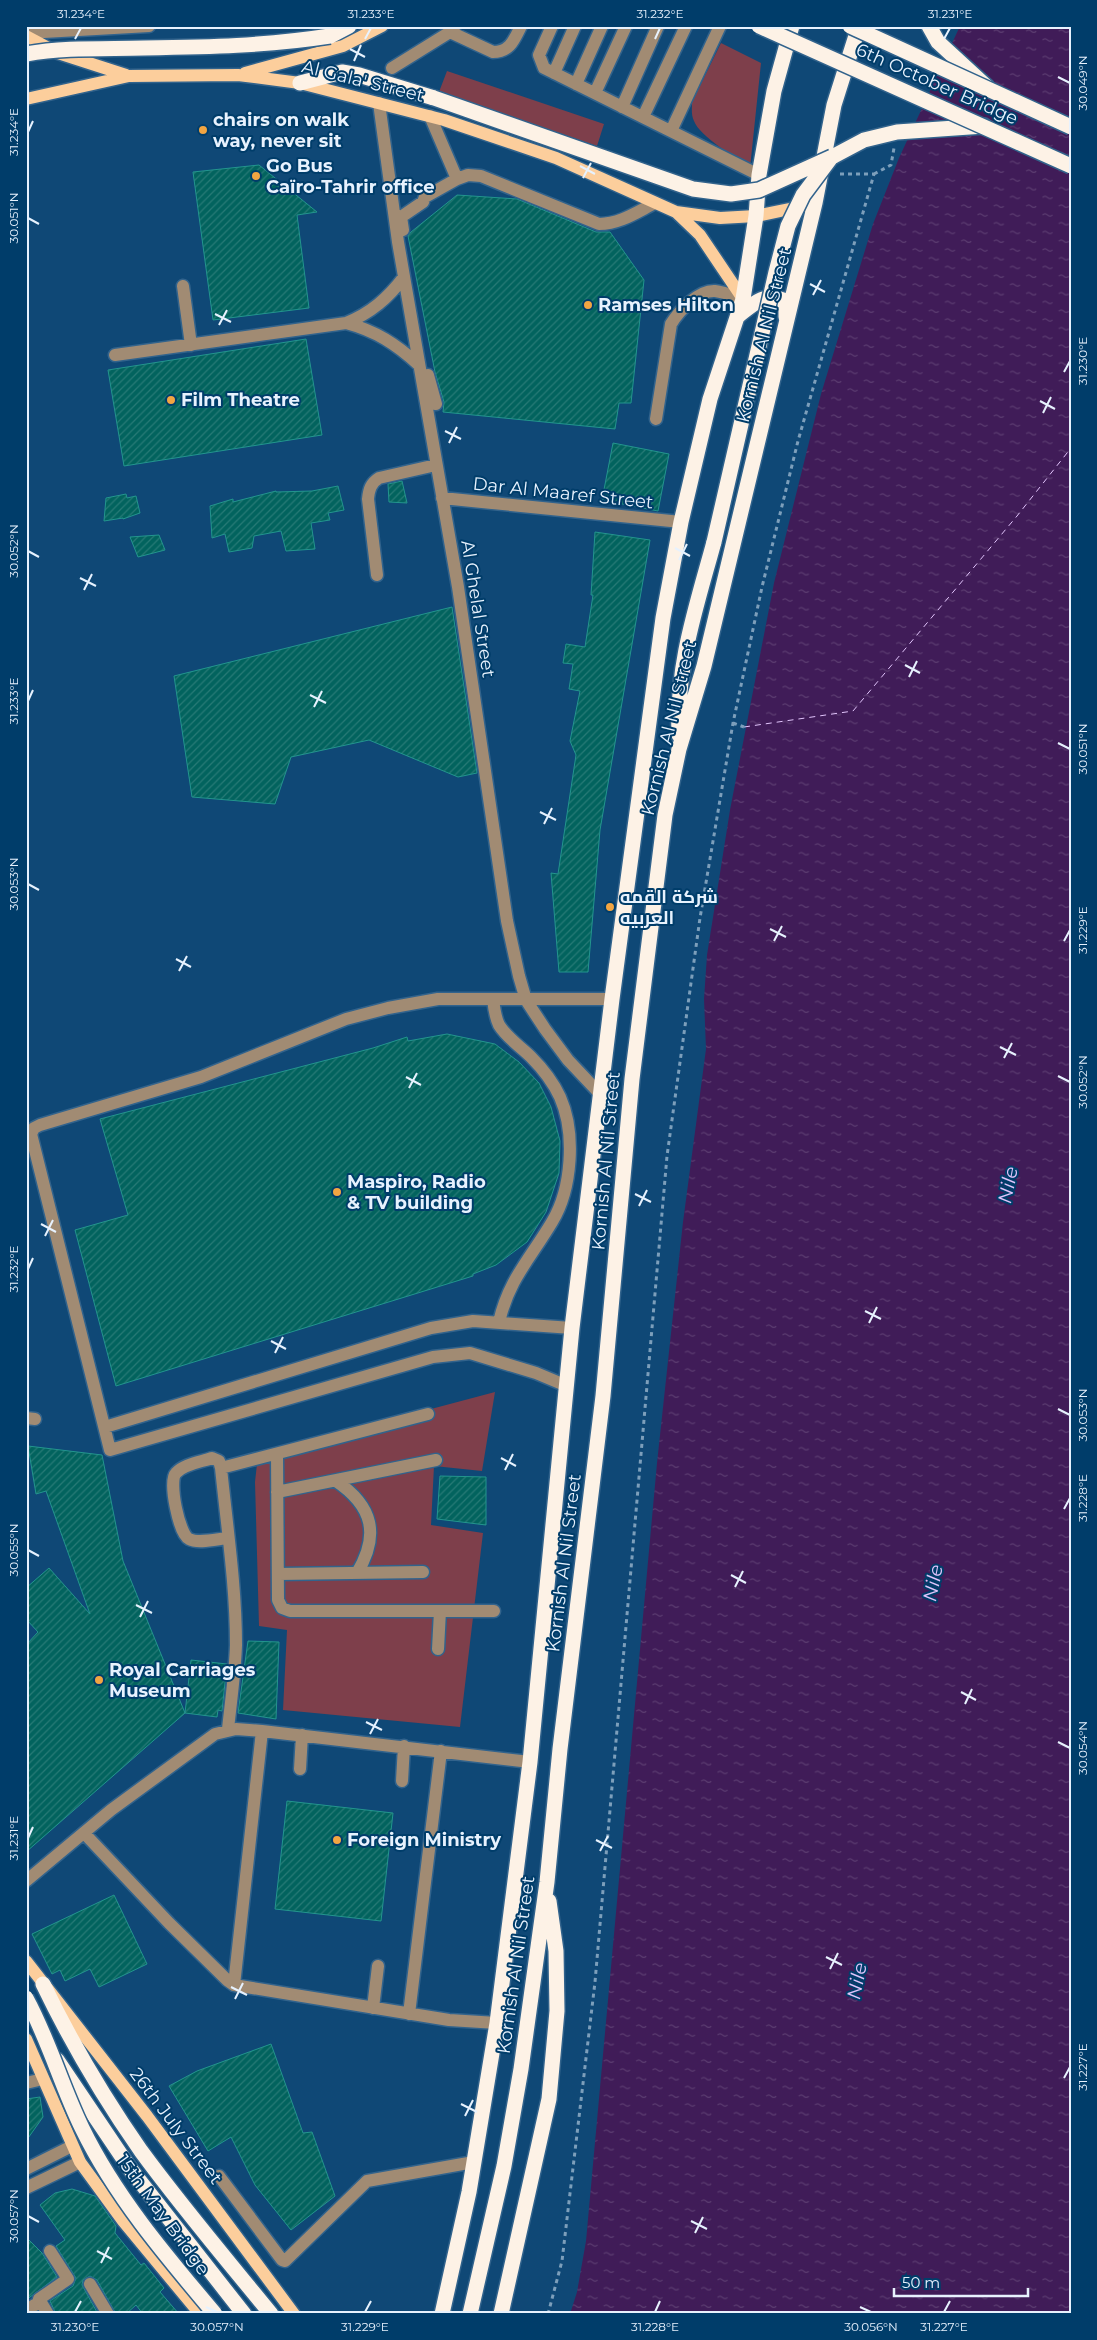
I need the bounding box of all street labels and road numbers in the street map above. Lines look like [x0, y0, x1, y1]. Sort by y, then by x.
street label: 6th October Bridge [853, 38, 1021, 130]
street label: Al Gala' Street [300, 55, 426, 107]
street label: Kornish Al Nil Street [732, 245, 796, 425]
street label: Dar Al Maaref Street [472, 473, 654, 513]
street label: Al Ghelal Street [456, 539, 500, 679]
street label: Kornish Al Nil Street [637, 638, 701, 818]
street label: Kornish Al Nil Street [587, 1071, 625, 1251]
street label: Kornish Al Nil Street [542, 1473, 586, 1653]
street label: Kornish Al Nil Street [493, 1875, 539, 2055]
street label: 26th July Street [125, 2063, 227, 2189]
street label: 15th May Bridge [112, 2150, 214, 2280]

